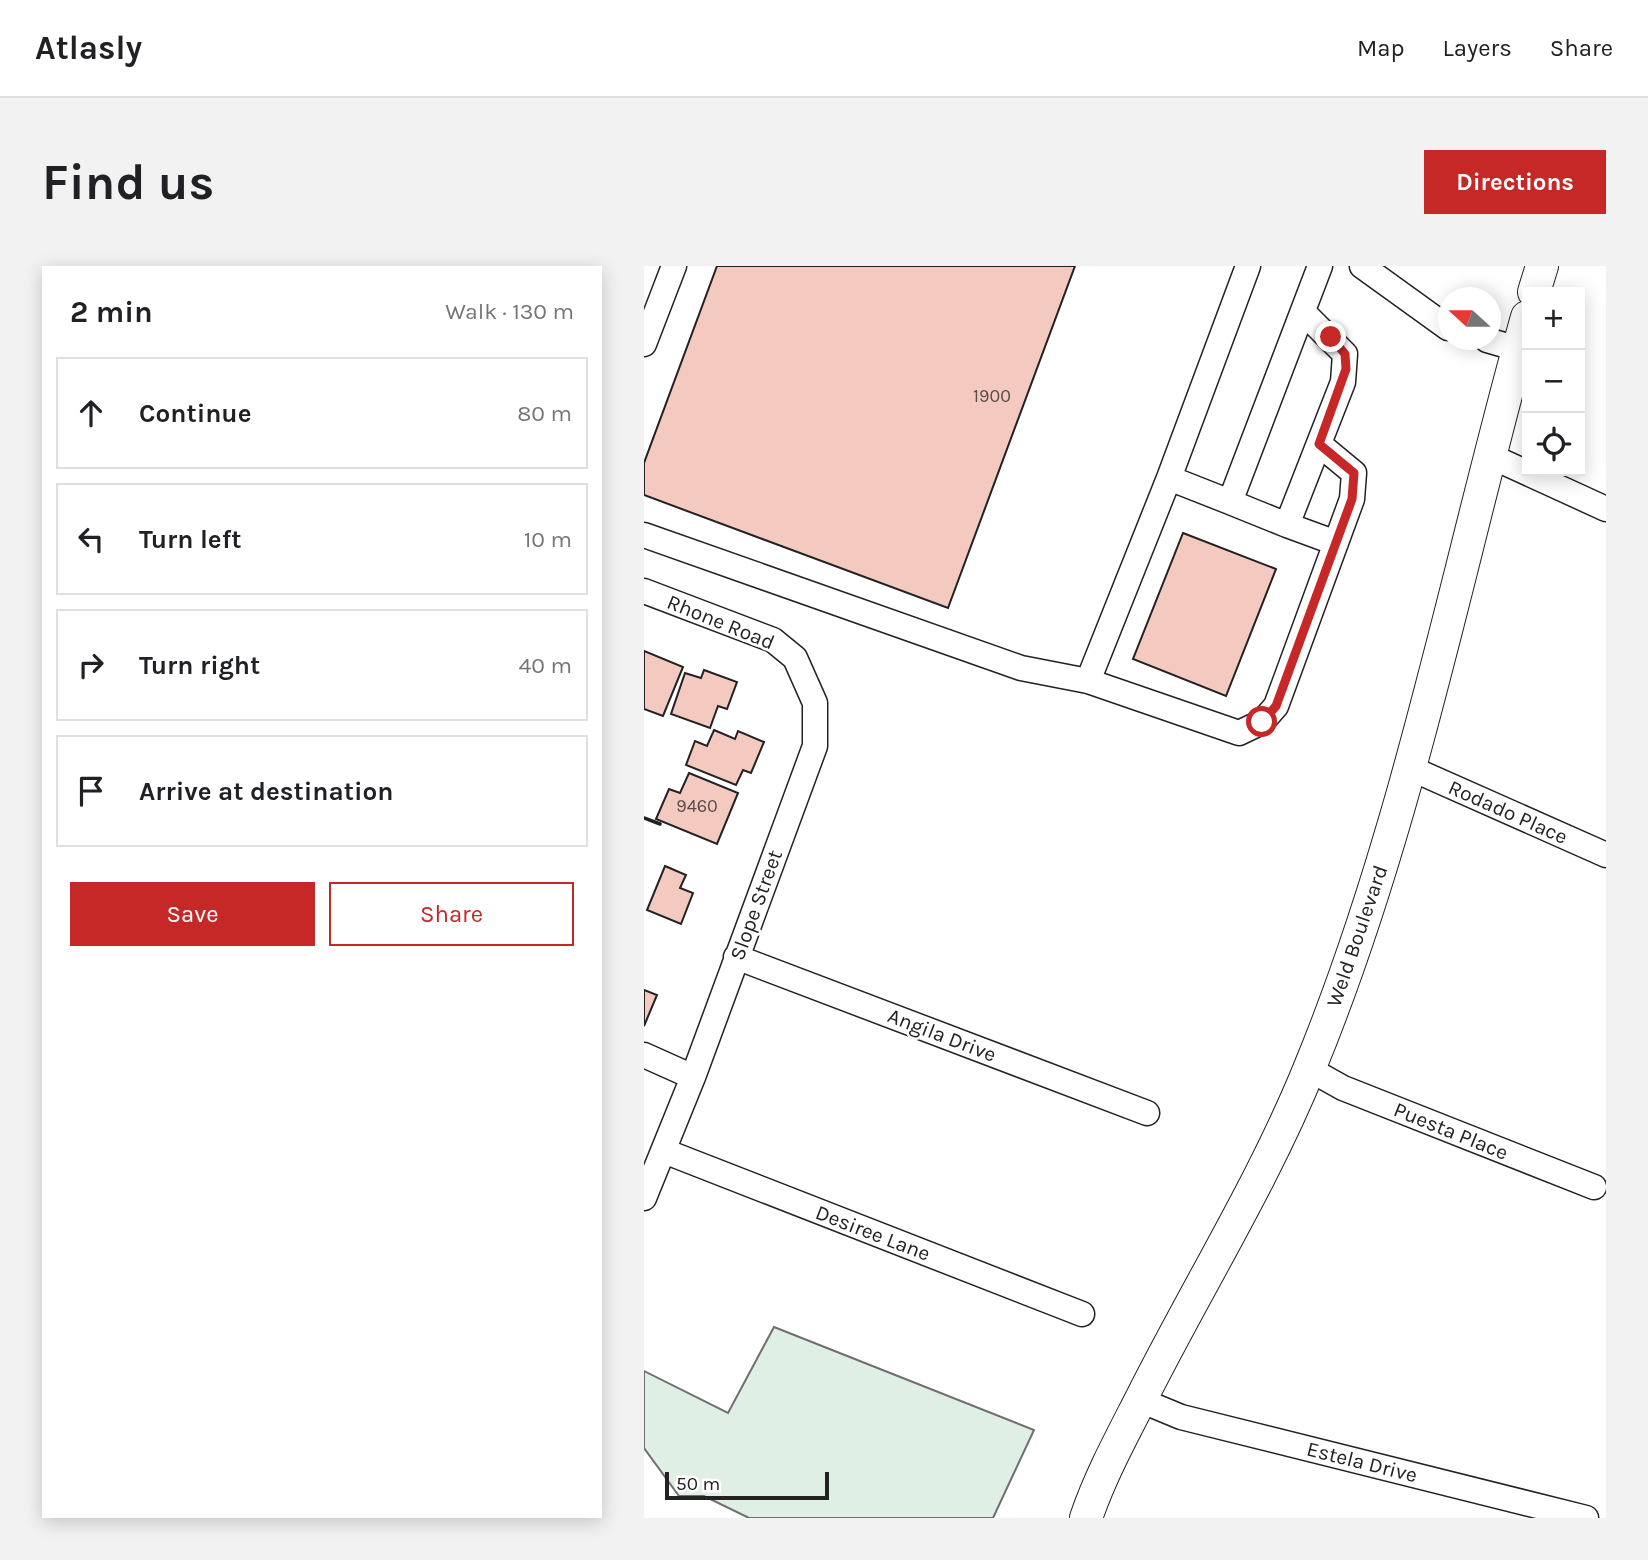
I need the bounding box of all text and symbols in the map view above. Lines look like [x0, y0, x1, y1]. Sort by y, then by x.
text: Atlasly [35, 29, 142, 67]
text: Map [1357, 34, 1405, 62]
text: Layers [1443, 34, 1512, 62]
text: Share [1550, 34, 1613, 62]
button: Directions [1424, 150, 1606, 214]
text: Find us [42, 154, 214, 211]
north arrow [1438, 287, 1501, 350]
map controls [1522, 287, 1585, 476]
button: + [1522, 287, 1585, 350]
text: 2 min [70, 294, 153, 330]
text: Walk · 130 m [445, 298, 574, 325]
route end [1315, 321, 1346, 352]
button: − [1522, 350, 1585, 413]
house number: 1900 [973, 385, 1011, 407]
icon: ahead [72, 394, 110, 432]
text: Continue [139, 398, 251, 429]
text: 80 m [517, 400, 572, 427]
button: locate [1522, 413, 1585, 476]
icon: left [72, 520, 110, 558]
text: Turn left [139, 524, 241, 555]
text: 10 m [524, 526, 572, 553]
street label: Rhone Road [664, 590, 778, 654]
icon: right [72, 646, 110, 684]
text: Turn right [139, 650, 260, 681]
text: 40 m [519, 652, 572, 679]
route start [1246, 706, 1277, 737]
icon: arrive [72, 772, 110, 810]
street label: Rodado Place [1445, 775, 1571, 849]
text: Arrive at destination [139, 776, 393, 807]
house number: 9460 [676, 795, 718, 817]
street label: Slope Street [725, 846, 787, 963]
street label: Weld Boulevard [1322, 862, 1392, 1010]
button: Save [70, 882, 315, 946]
button: Share [329, 882, 574, 946]
street label: Angila Drive [884, 1003, 1000, 1067]
street label: Puesta Place [1390, 1097, 1512, 1165]
street label: Desiree Lane [812, 1200, 934, 1266]
street label: Estela Drive [1304, 1437, 1420, 1487]
scale bar [665, 1469, 830, 1501]
text: 50 m [676, 1473, 720, 1495]

